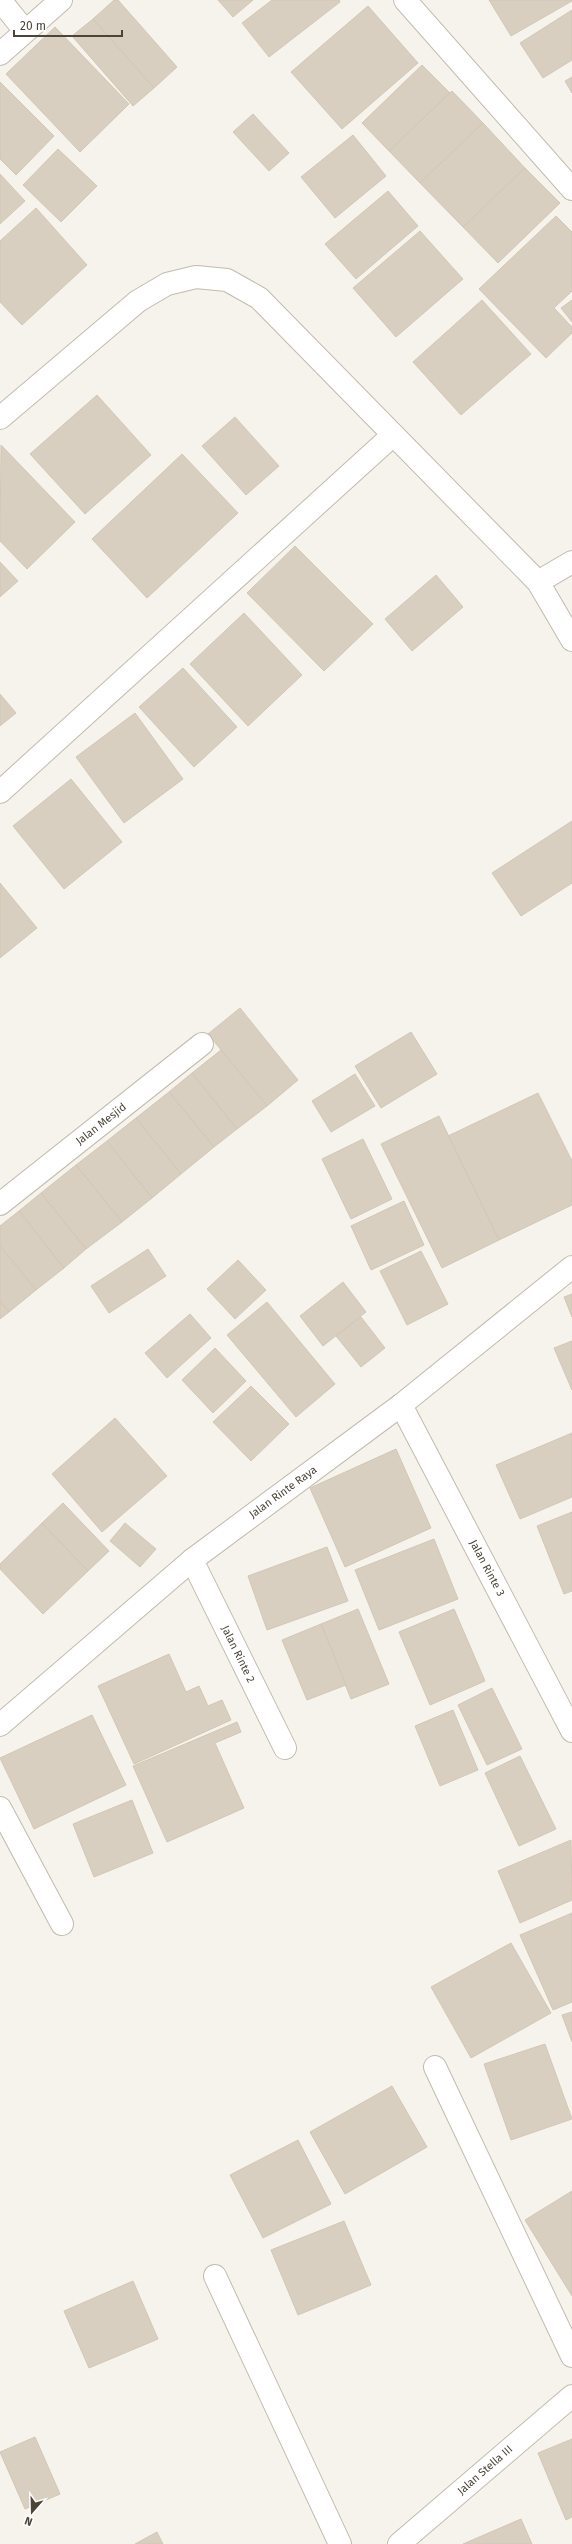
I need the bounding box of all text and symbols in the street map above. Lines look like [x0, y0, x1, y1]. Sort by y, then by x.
scale bar [14, 12, 122, 38]
text: 20 m [20, 19, 46, 33]
street label: Jalan Mesjid [73, 1100, 129, 1148]
street label: Jalan Rinte Raya [247, 1463, 319, 1521]
street label: Jalan Rinte 3 [467, 1538, 507, 1598]
street label: Jalan Rinte 2 [219, 1623, 257, 1685]
street label: Jalan Stella III [455, 2443, 515, 2497]
north arrow [12, 2492, 52, 2532]
text: N [23, 2514, 34, 2528]

